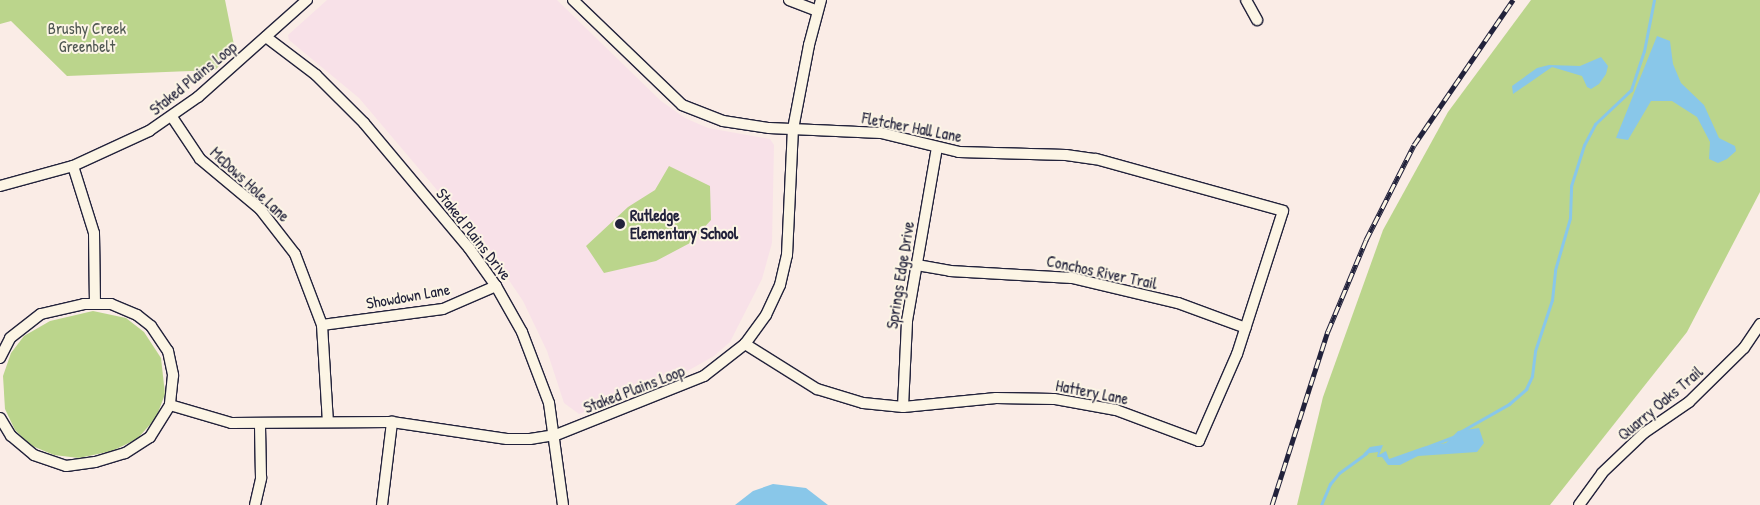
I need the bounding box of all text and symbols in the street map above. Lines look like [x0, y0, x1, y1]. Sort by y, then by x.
park label: Brushy Creek Greenbelt [48, 18, 126, 56]
street label: Staked Plains Loop [146, 37, 240, 119]
street label: Fletcher Hall Lane [860, 108, 964, 146]
street label: McDows Hole Lane [206, 143, 294, 225]
street label: Staked Plains Drive [432, 184, 516, 284]
place label: Rutledge Elementary School [630, 205, 738, 243]
marker: Rutledge Elementary School [614, 218, 626, 230]
street label: Springs Edge Drive [882, 220, 918, 330]
street label: Conchos River Trail [1045, 251, 1159, 293]
street label: Showdown Lane [365, 279, 451, 313]
street label: Staked Plains Loop [581, 361, 687, 417]
street label: Quarry Oaks Trail [1613, 362, 1707, 444]
street label: Hattery Lane [1054, 376, 1130, 408]

